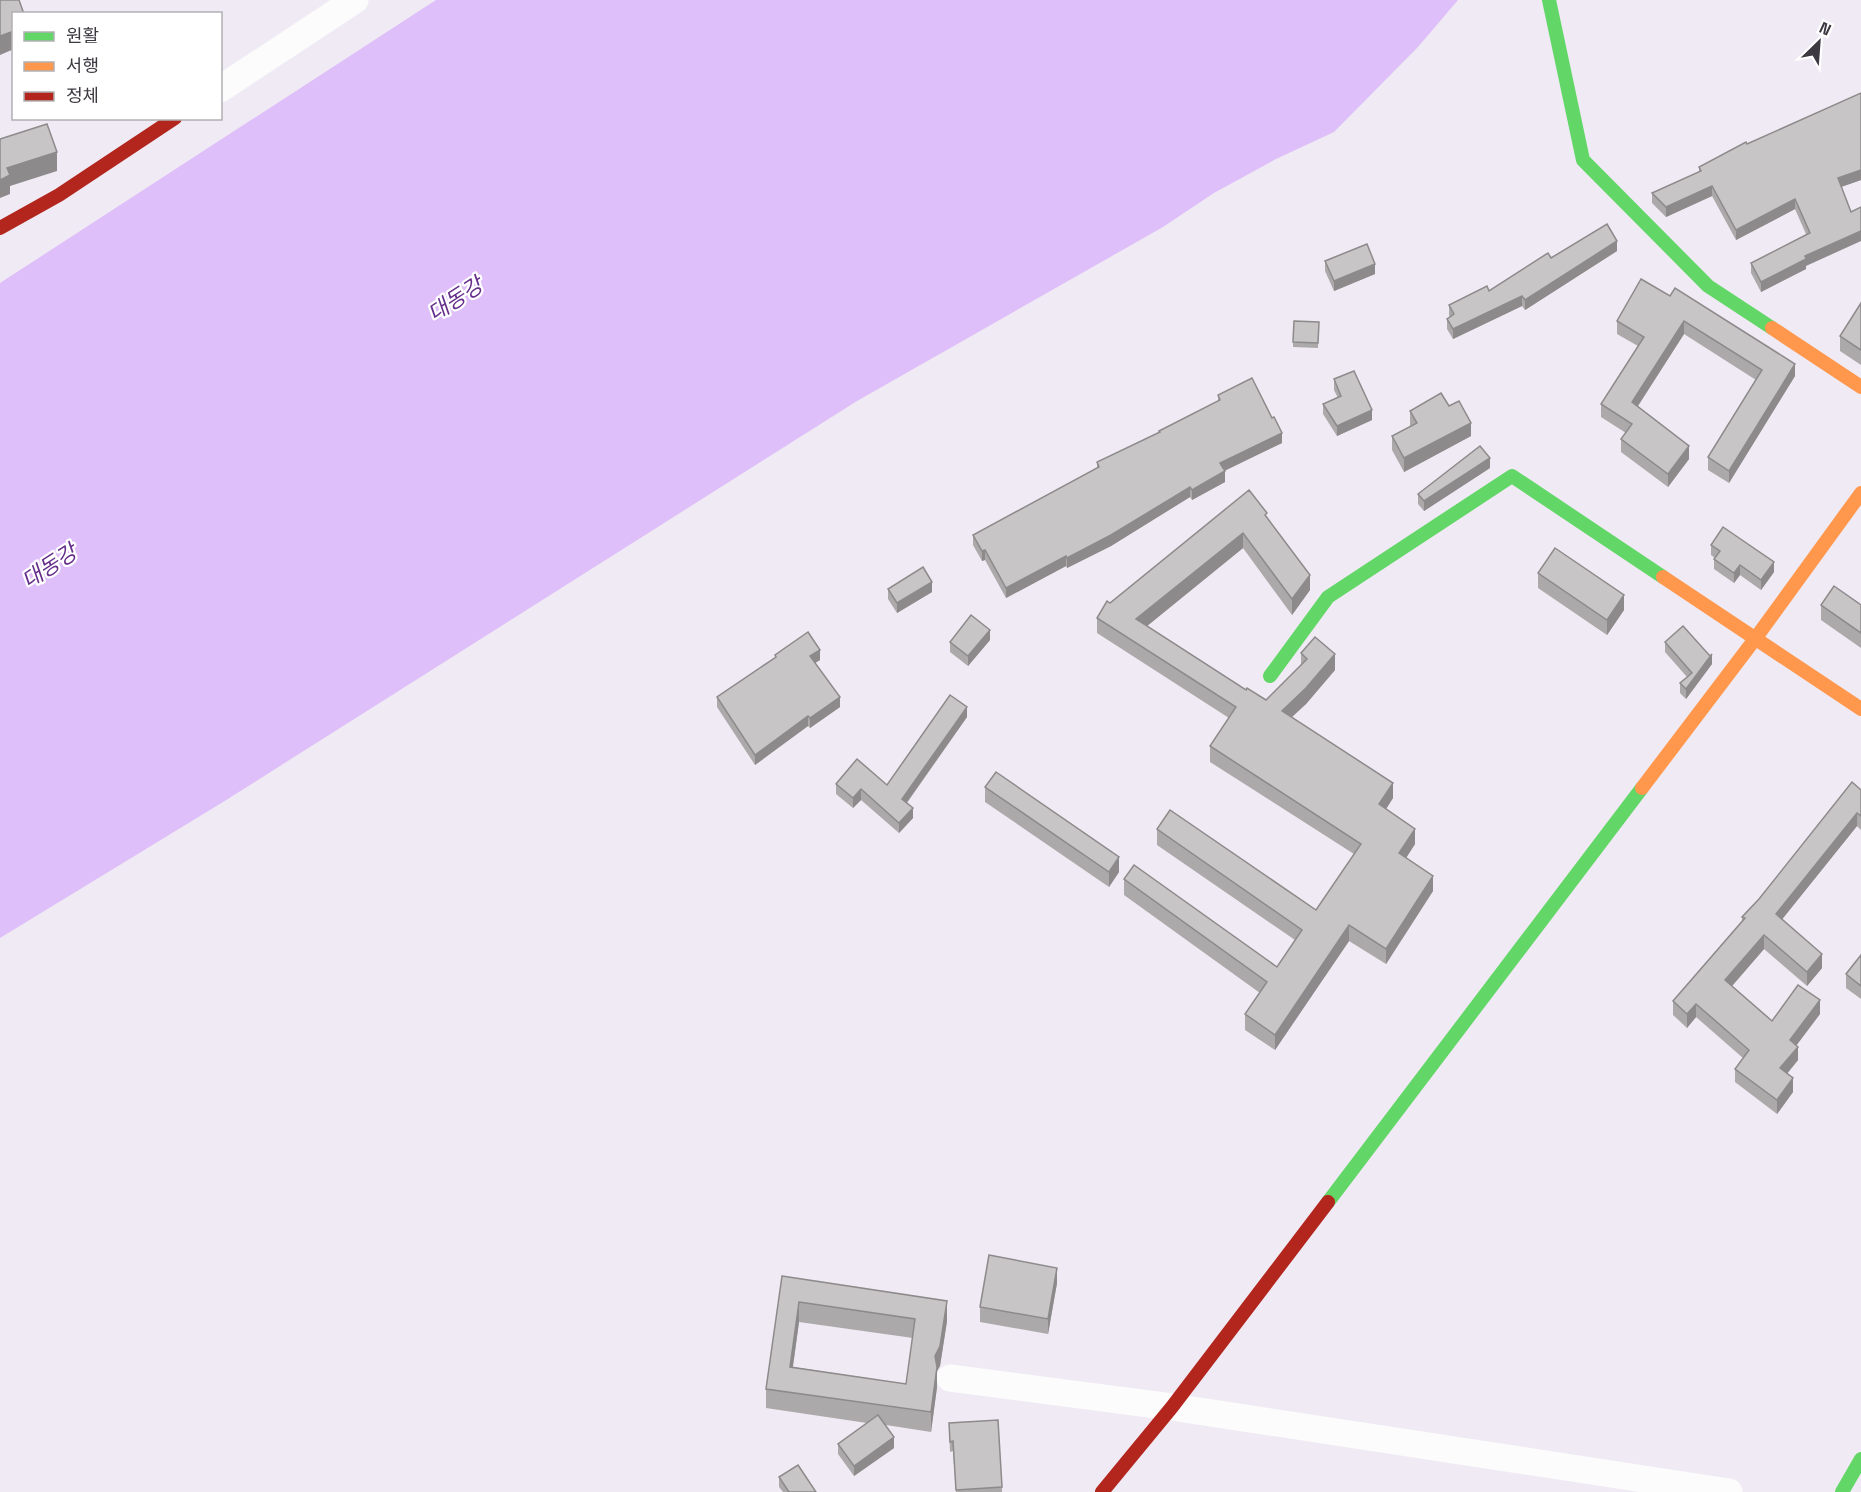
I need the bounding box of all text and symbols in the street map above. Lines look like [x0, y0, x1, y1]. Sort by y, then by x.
legend [12, 12, 222, 120]
north arrow [1789, 12, 1849, 72]
text: N [1816, 17, 1834, 41]
text: 원활 [66, 24, 99, 47]
text: 서행 [66, 54, 99, 77]
text: 정체 [66, 84, 99, 107]
water label: 대동강 [422, 269, 490, 327]
water label: 대동강 [16, 536, 84, 594]

